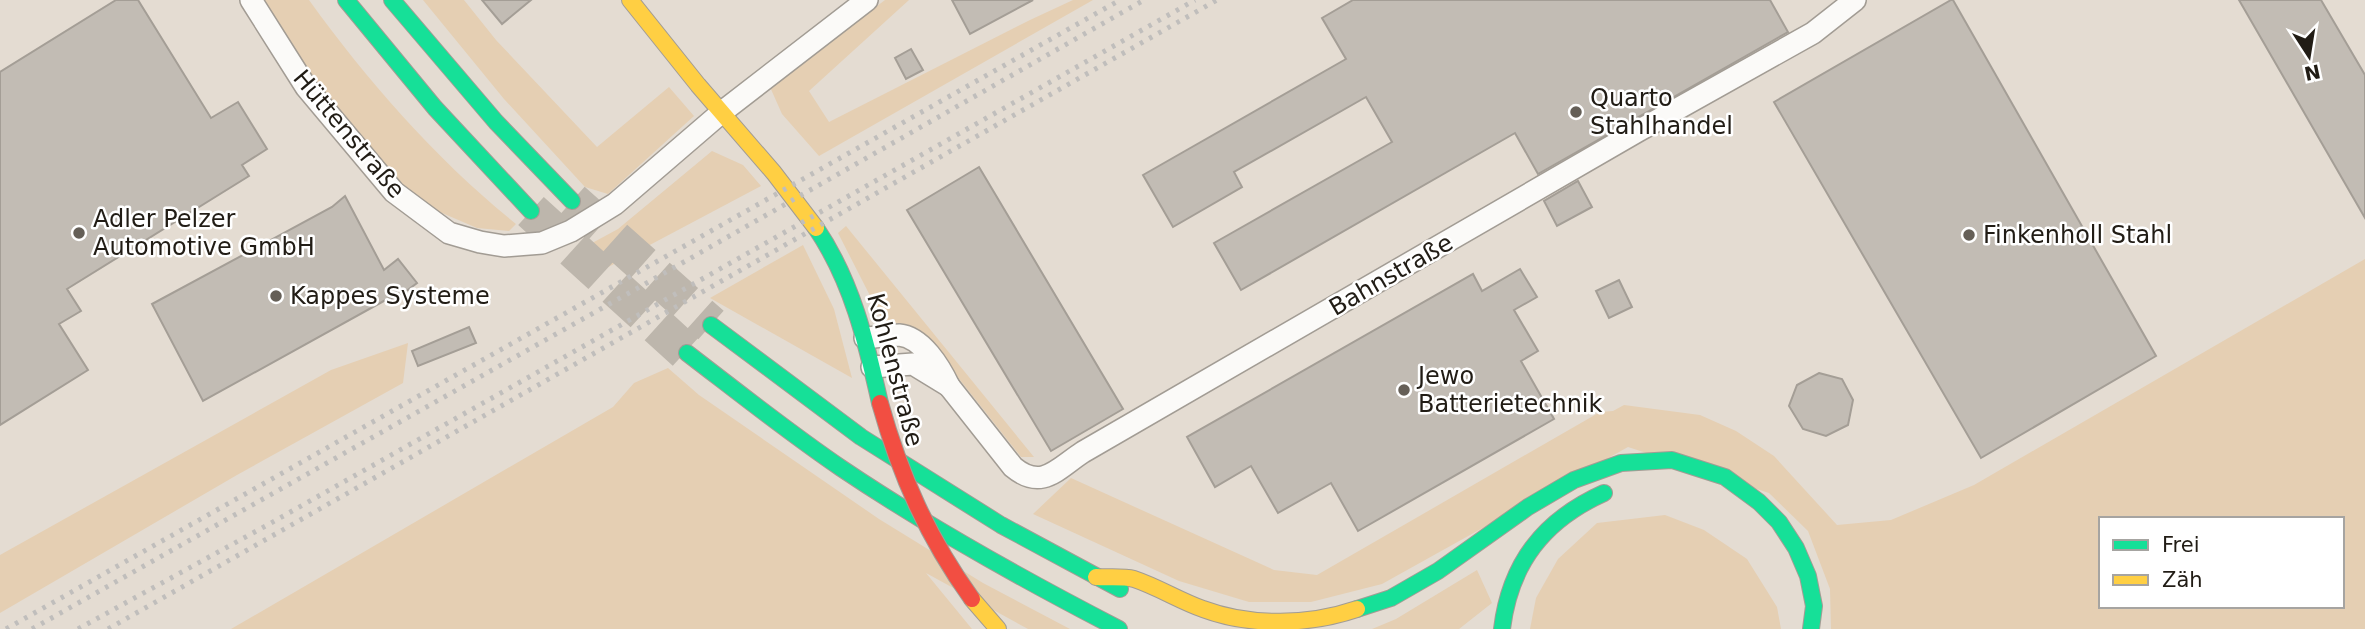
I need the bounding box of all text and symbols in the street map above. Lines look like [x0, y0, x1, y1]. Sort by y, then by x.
north arrow [2274, 21, 2344, 91]
text: N [2302, 60, 2323, 85]
street label: Hüttenstraße [287, 64, 411, 204]
place label: Quarto Stahlhandel [1590, 84, 1733, 140]
marker: Quarto Stahlhandel [1568, 104, 1584, 120]
place label: Adler Pelzer Automotive GmbH [93, 205, 315, 261]
place label: Finkenholl Stahl [1983, 221, 2172, 249]
marker: Adler Pelzer Automotive GmbH [71, 225, 87, 241]
marker: Finkenholl Stahl [1961, 227, 1977, 243]
street label: Bahnstraße [1324, 228, 1458, 322]
place label: Kappes Systeme [290, 282, 490, 310]
marker: Kappes Systeme [268, 288, 284, 304]
street label: Kohlenstraße [861, 290, 929, 450]
place label: Jewo Batterietechnik [1416, 362, 1603, 418]
marker: Jewo Batterietechnik [1396, 382, 1412, 398]
legend [2099, 517, 2344, 608]
text: Frei [2162, 533, 2199, 557]
text: Zäh [2162, 568, 2203, 592]

